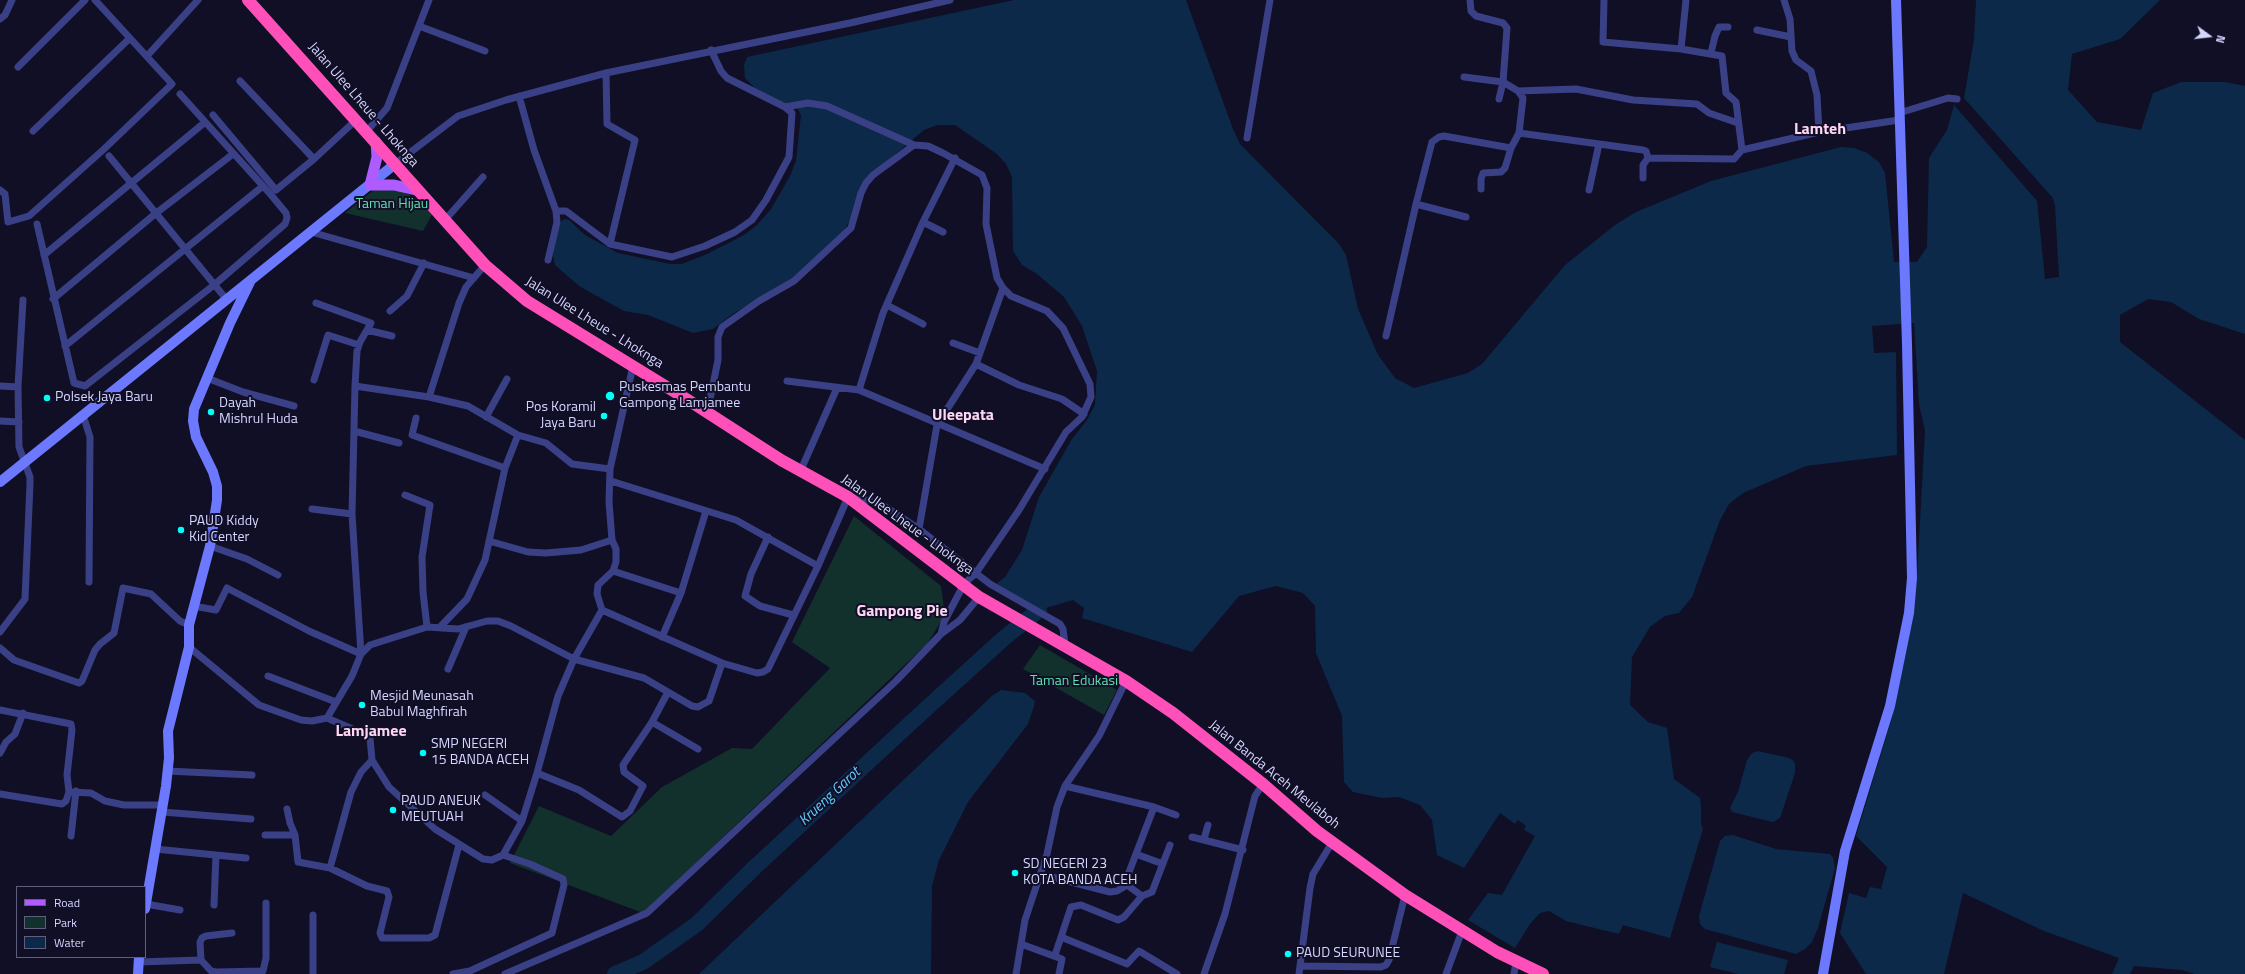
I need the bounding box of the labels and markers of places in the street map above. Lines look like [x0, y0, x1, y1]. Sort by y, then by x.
place label: Puskesmas Pembantu Gampong Lamjamee [619, 380, 751, 412]
place label: Polsek Jaya Baru [55, 390, 153, 406]
marker: Puskesmas Pembantu Gampong Lamjamee [604, 390, 616, 402]
marker: Polsek Jaya Baru [42, 393, 52, 403]
place label: Dayah Mishrul Huda [219, 396, 298, 428]
place label: Pos Koramil Jaya Baru [526, 400, 596, 432]
marker: Dayah Mishrul Huda [206, 407, 216, 417]
marker: Pos Koramil Jaya Baru [599, 411, 609, 421]
place label: PAUD Kiddy Kid Center [189, 514, 259, 546]
marker: PAUD Kiddy Kid Center [176, 525, 186, 535]
place label: Mesjid Meunasah Babul Maghfirah [370, 689, 474, 722]
marker: Mesjid Meunasah Babul Maghfirah [357, 700, 367, 710]
place label: SMP NEGERI 15 BANDA ACEH [431, 737, 529, 770]
marker: SMP NEGERI 15 BANDA ACEH [418, 748, 428, 758]
place label: PAUD ANEUK MEUTUAH [401, 794, 481, 826]
marker: PAUD ANEUK MEUTUAH [388, 805, 398, 815]
place label: SD NEGERI 23 KOTA BANDA ACEH [1023, 857, 1137, 890]
marker: SD NEGERI 23 KOTA BANDA ACEH [1010, 868, 1020, 878]
place label: PAUD SEURUNEE [1296, 946, 1400, 962]
marker: PAUD SEURUNEE [1283, 949, 1293, 959]

